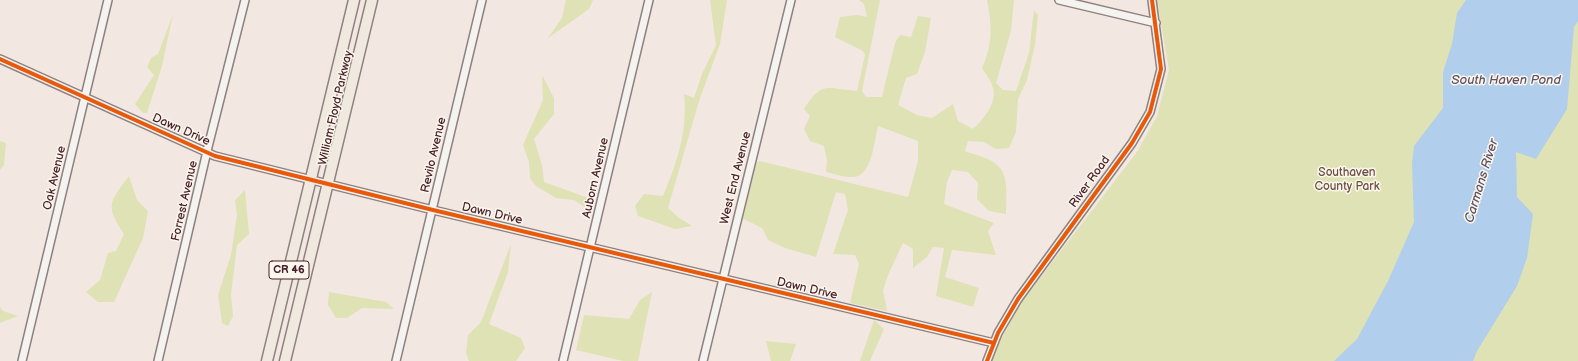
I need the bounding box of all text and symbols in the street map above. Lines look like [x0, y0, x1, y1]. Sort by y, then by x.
street label: William Floyd Parkway [316, 49, 356, 167]
water label: South Haven Pond [1451, 73, 1561, 89]
street label: Dawn Drive [150, 111, 212, 149]
street label: Revilo Avenue [418, 116, 450, 194]
street label: West End Avenue [717, 130, 755, 226]
street label: Auborn Avenue [580, 136, 612, 220]
water label: Carmans River [1462, 137, 1502, 225]
street label: Oak Avenue [41, 145, 69, 211]
street label: River Road [1066, 153, 1114, 211]
street label: Forrest Avenue [169, 159, 201, 243]
park label: Southaven County Park [1314, 166, 1380, 194]
street label: Dawn Drive [460, 200, 524, 228]
road number: CR 46 [269, 261, 309, 279]
street label: Dawn Drive [775, 275, 839, 303]

